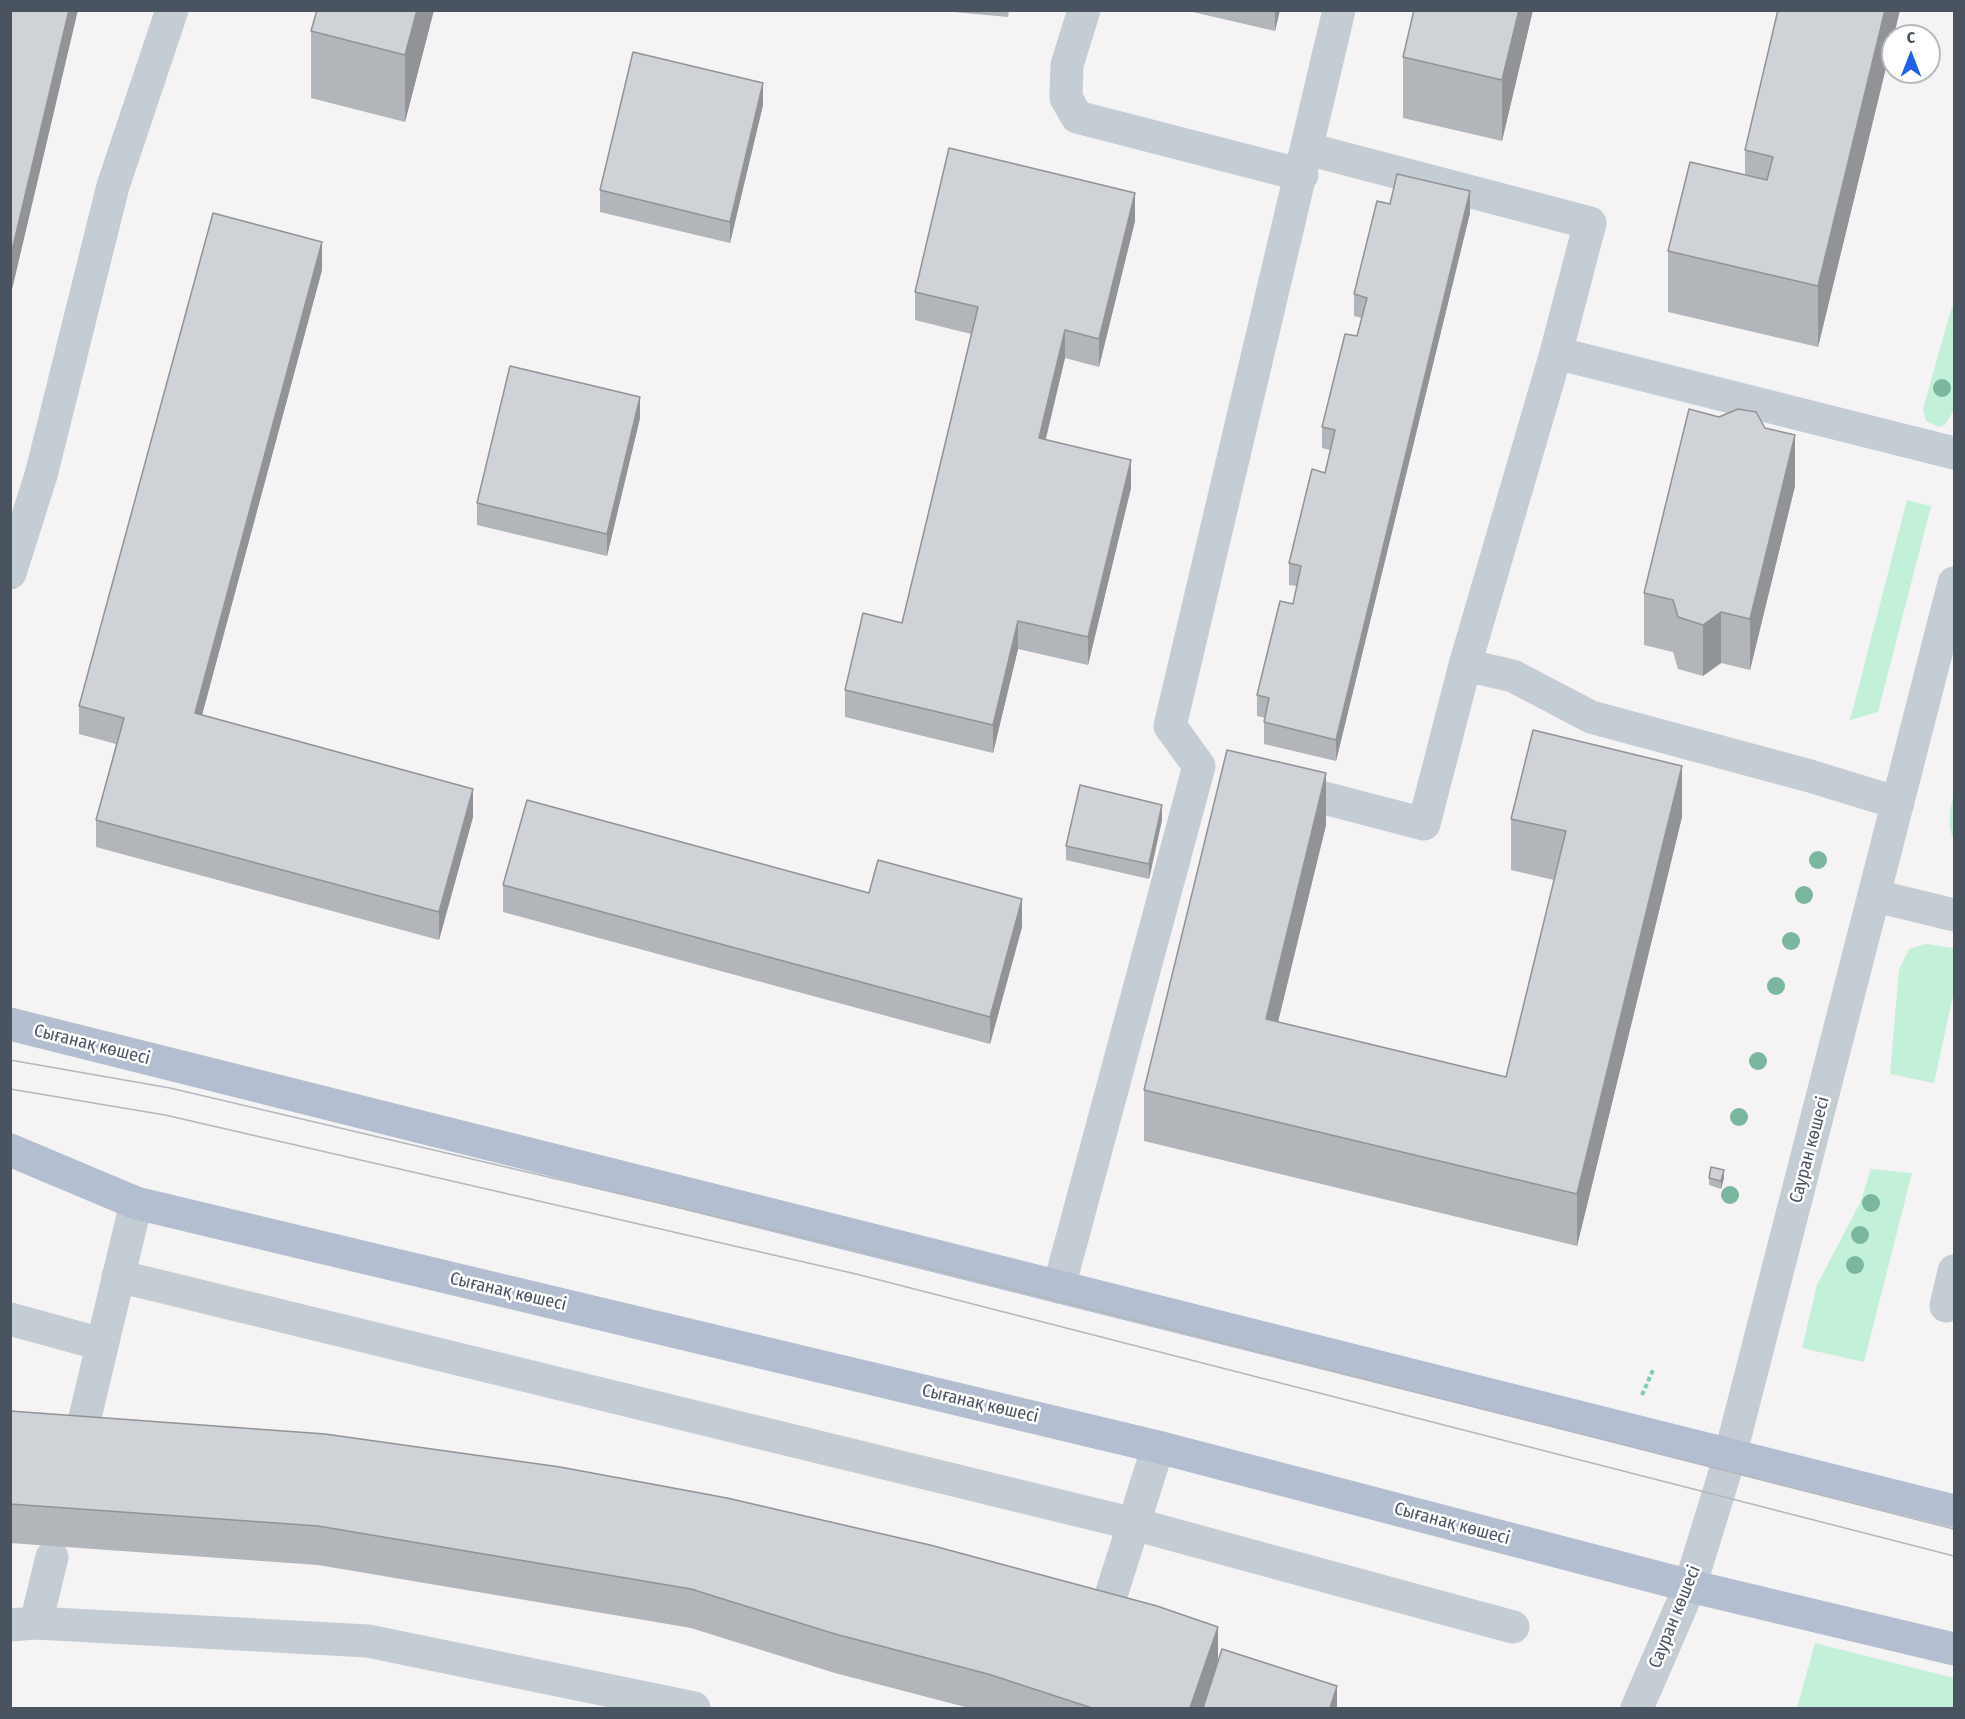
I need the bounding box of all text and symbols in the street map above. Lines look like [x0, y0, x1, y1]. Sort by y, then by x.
north arrow [1881, 24, 1941, 84]
text: С [1907, 28, 1915, 47]
street label: Сығанақ көшесі [32, 1020, 152, 1070]
street label: Сауран көшесі [1785, 1094, 1835, 1206]
street label: Сығанақ көшесі [448, 1268, 568, 1316]
street label: Сығанақ көшесі [920, 1380, 1040, 1428]
street label: Сығанақ көшесі [1392, 1498, 1512, 1550]
street label: Сауран көшесі [1645, 1562, 1705, 1672]

